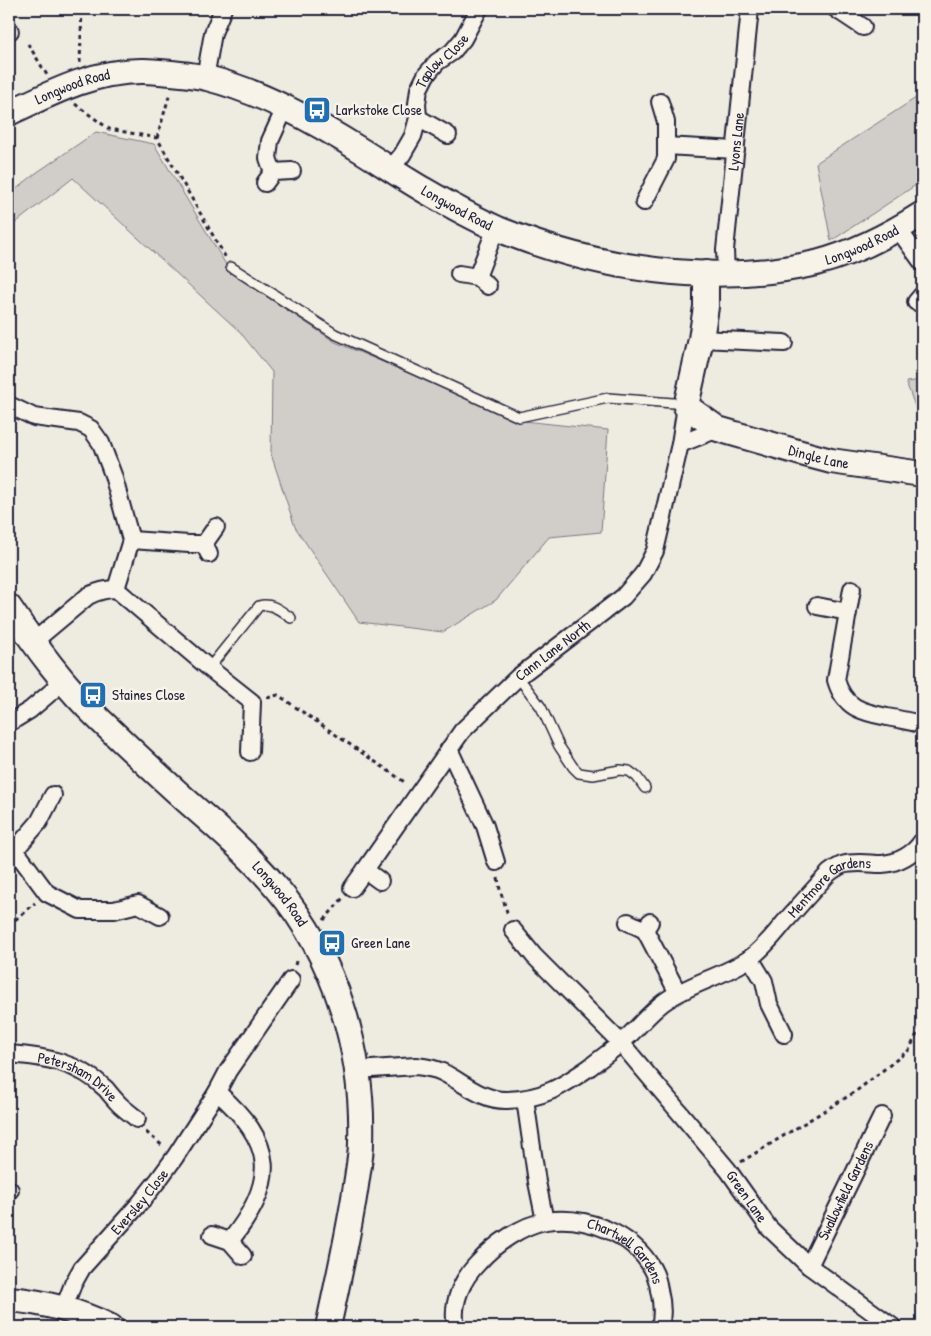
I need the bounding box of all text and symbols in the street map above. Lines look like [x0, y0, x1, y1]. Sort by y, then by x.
street label: Taplow Close [410, 30, 474, 92]
street label: Longwood Road [31, 63, 112, 109]
bus stop icon: Larkstoke Close [302, 95, 332, 125]
place label: Larkstoke Close [336, 99, 422, 120]
street label: Lyons Lane [722, 111, 749, 172]
street label: Longwood Road [418, 180, 496, 235]
street label: Longwood Road [823, 219, 902, 270]
street label: Dingle Lane [786, 439, 850, 473]
street label: Cann Lane North [510, 614, 595, 686]
bus stop icon: Staines Close [78, 680, 108, 710]
place label: Staines Close [112, 684, 185, 705]
street label: Mentmore Gardens [782, 852, 872, 922]
street label: Longwood Road [248, 856, 313, 930]
bus stop icon: Green Lane [317, 928, 347, 958]
place label: Green Lane [351, 932, 410, 953]
street label: Petersham Drive [36, 1046, 123, 1106]
street label: Swallowfield Gardens [812, 1137, 878, 1243]
street label: Eversley Close [106, 1164, 173, 1239]
street label: Green Lane [721, 1166, 773, 1227]
street label: Chartwell Gardens [585, 1212, 669, 1286]

